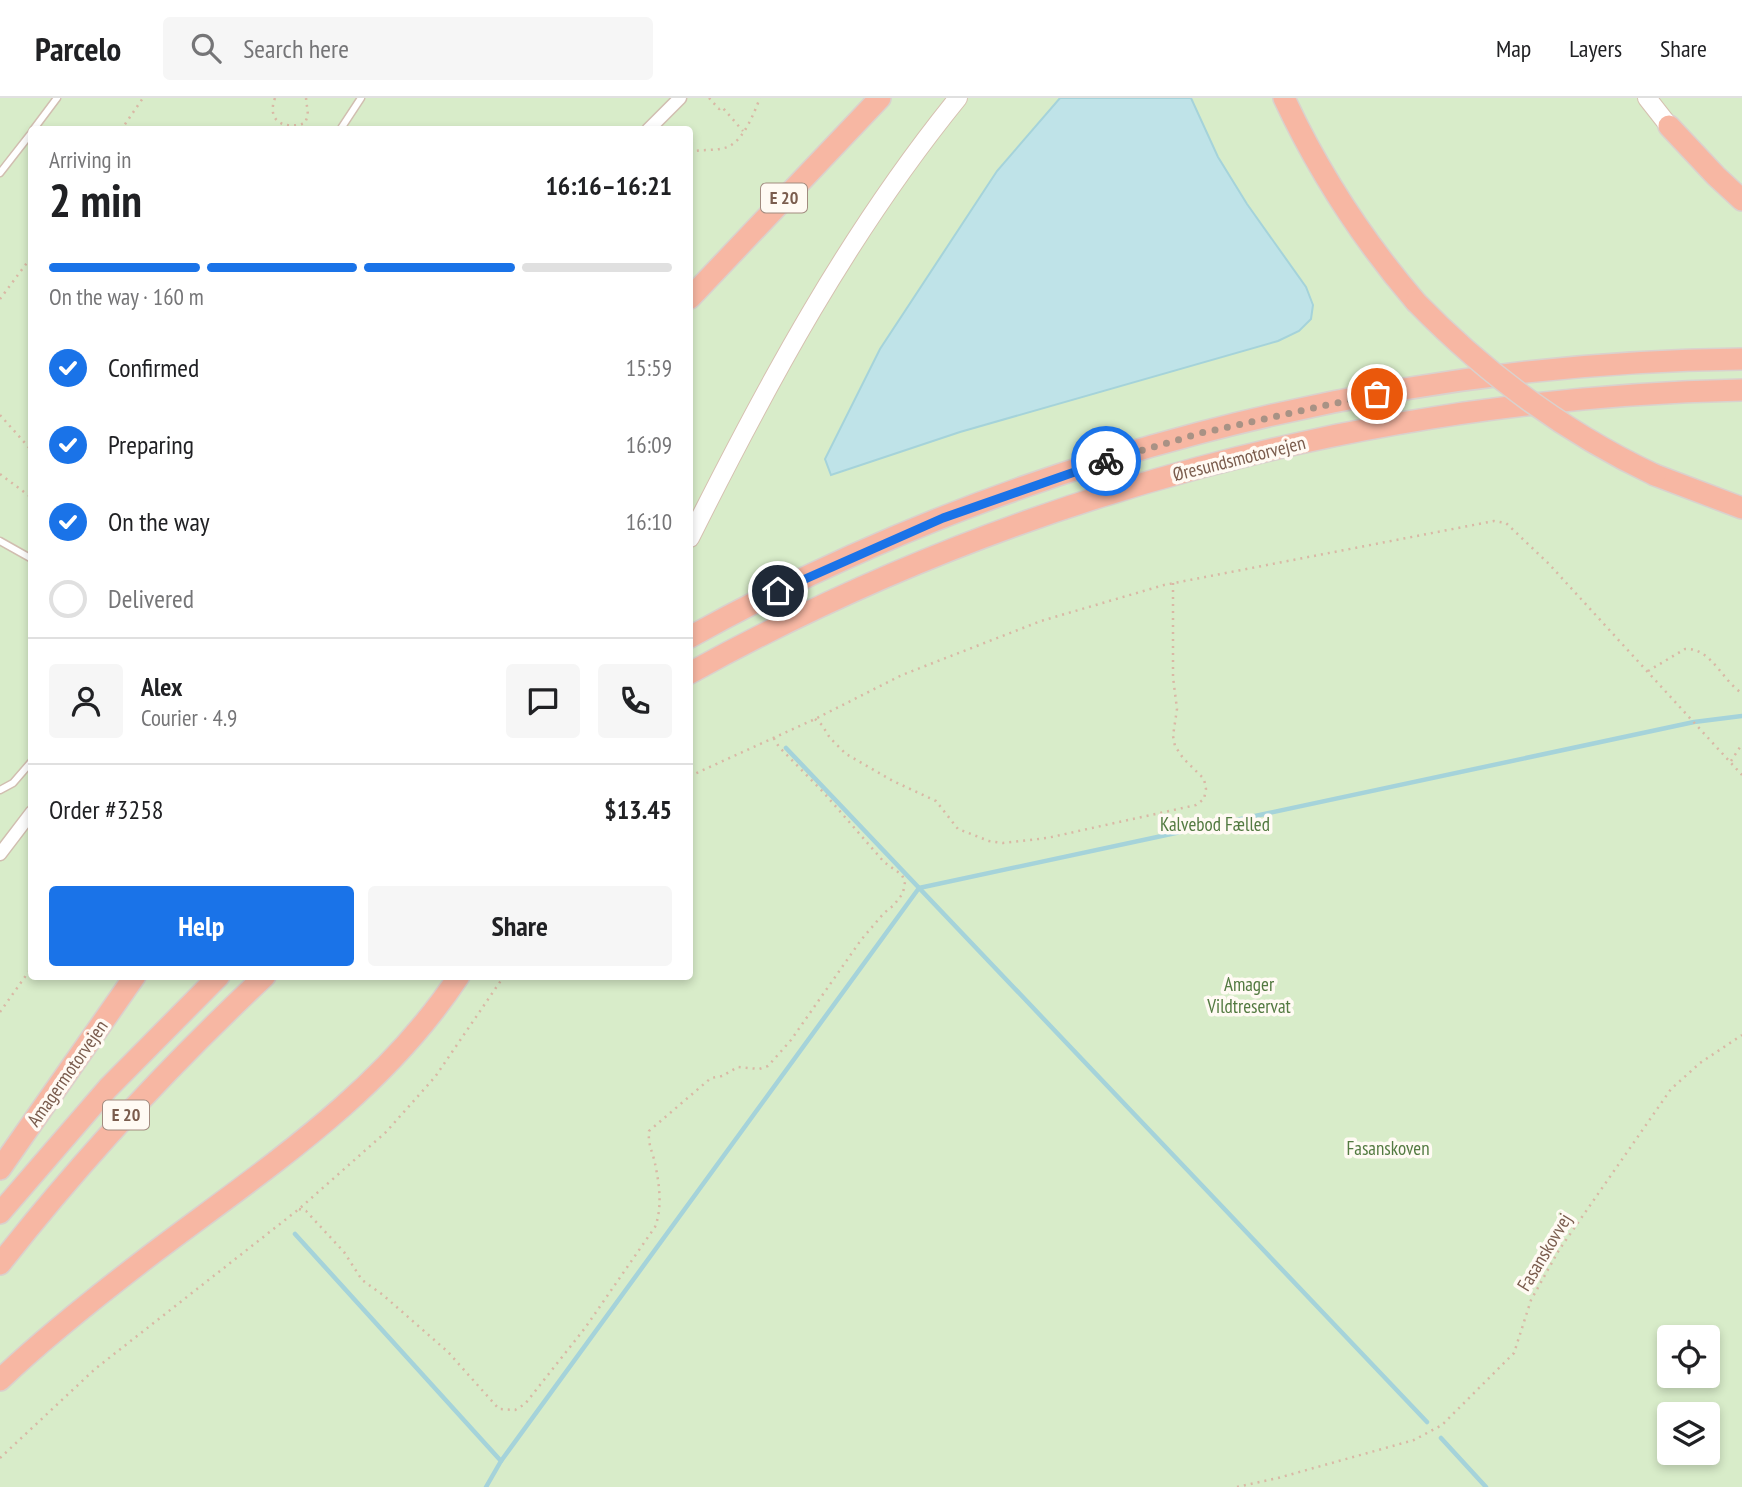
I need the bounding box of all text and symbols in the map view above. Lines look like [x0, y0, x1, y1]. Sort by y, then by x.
search box [163, 17, 653, 80]
text: Parcelo [35, 27, 121, 70]
icon: search [187, 29, 225, 67]
text: Search here [243, 32, 349, 65]
text: Map [1496, 33, 1531, 64]
text: Layers [1569, 33, 1622, 64]
text: Share [1660, 33, 1707, 64]
text: Arriving in [49, 145, 131, 174]
text: 16:16–16:21 [545, 169, 672, 202]
text: 2 min [49, 170, 142, 230]
road number: E 20 [761, 184, 807, 212]
text: On the way · 160 m [49, 282, 204, 311]
icon: check [49, 349, 87, 387]
text: Confirmed [108, 351, 199, 384]
text: 15:59 [626, 353, 672, 382]
pin [1347, 364, 1407, 424]
icon: bag [1358, 375, 1396, 413]
icon: check [49, 426, 87, 464]
courier [1071, 426, 1141, 496]
text: Preparing [108, 428, 194, 461]
text: 16:09 [626, 430, 672, 459]
street label: Øresundsmotorvejen [1170, 430, 1308, 486]
icon: bike [1087, 442, 1125, 480]
icon: check [49, 503, 87, 541]
text: On the way [108, 505, 210, 538]
text: 16:10 [626, 507, 672, 536]
pin [748, 561, 808, 621]
icon: home [759, 572, 797, 610]
text: Delivered [108, 582, 194, 615]
button: person [49, 664, 123, 738]
button: chat [506, 664, 580, 738]
button: phone [598, 664, 672, 738]
text: Alex [141, 670, 182, 703]
text: Courier · 4.9 [141, 703, 237, 732]
text: Order #3258 [49, 793, 164, 826]
text: $13.45 [604, 793, 672, 826]
park label: Kalvebod Fælled [1160, 812, 1270, 836]
button: Help [49, 886, 354, 966]
button: Share [368, 886, 672, 966]
park label: Amager Vildtreservat [1206, 972, 1292, 1018]
street label: Amagermotorvejen [21, 1015, 113, 1131]
road number: E 20 [103, 1100, 149, 1130]
park label: Fasanskoven [1347, 1136, 1430, 1160]
street label: Fasanskovvej [1511, 1209, 1577, 1295]
map controls [1657, 1325, 1720, 1465]
button: locate [1657, 1325, 1720, 1388]
button: layers [1657, 1402, 1720, 1465]

